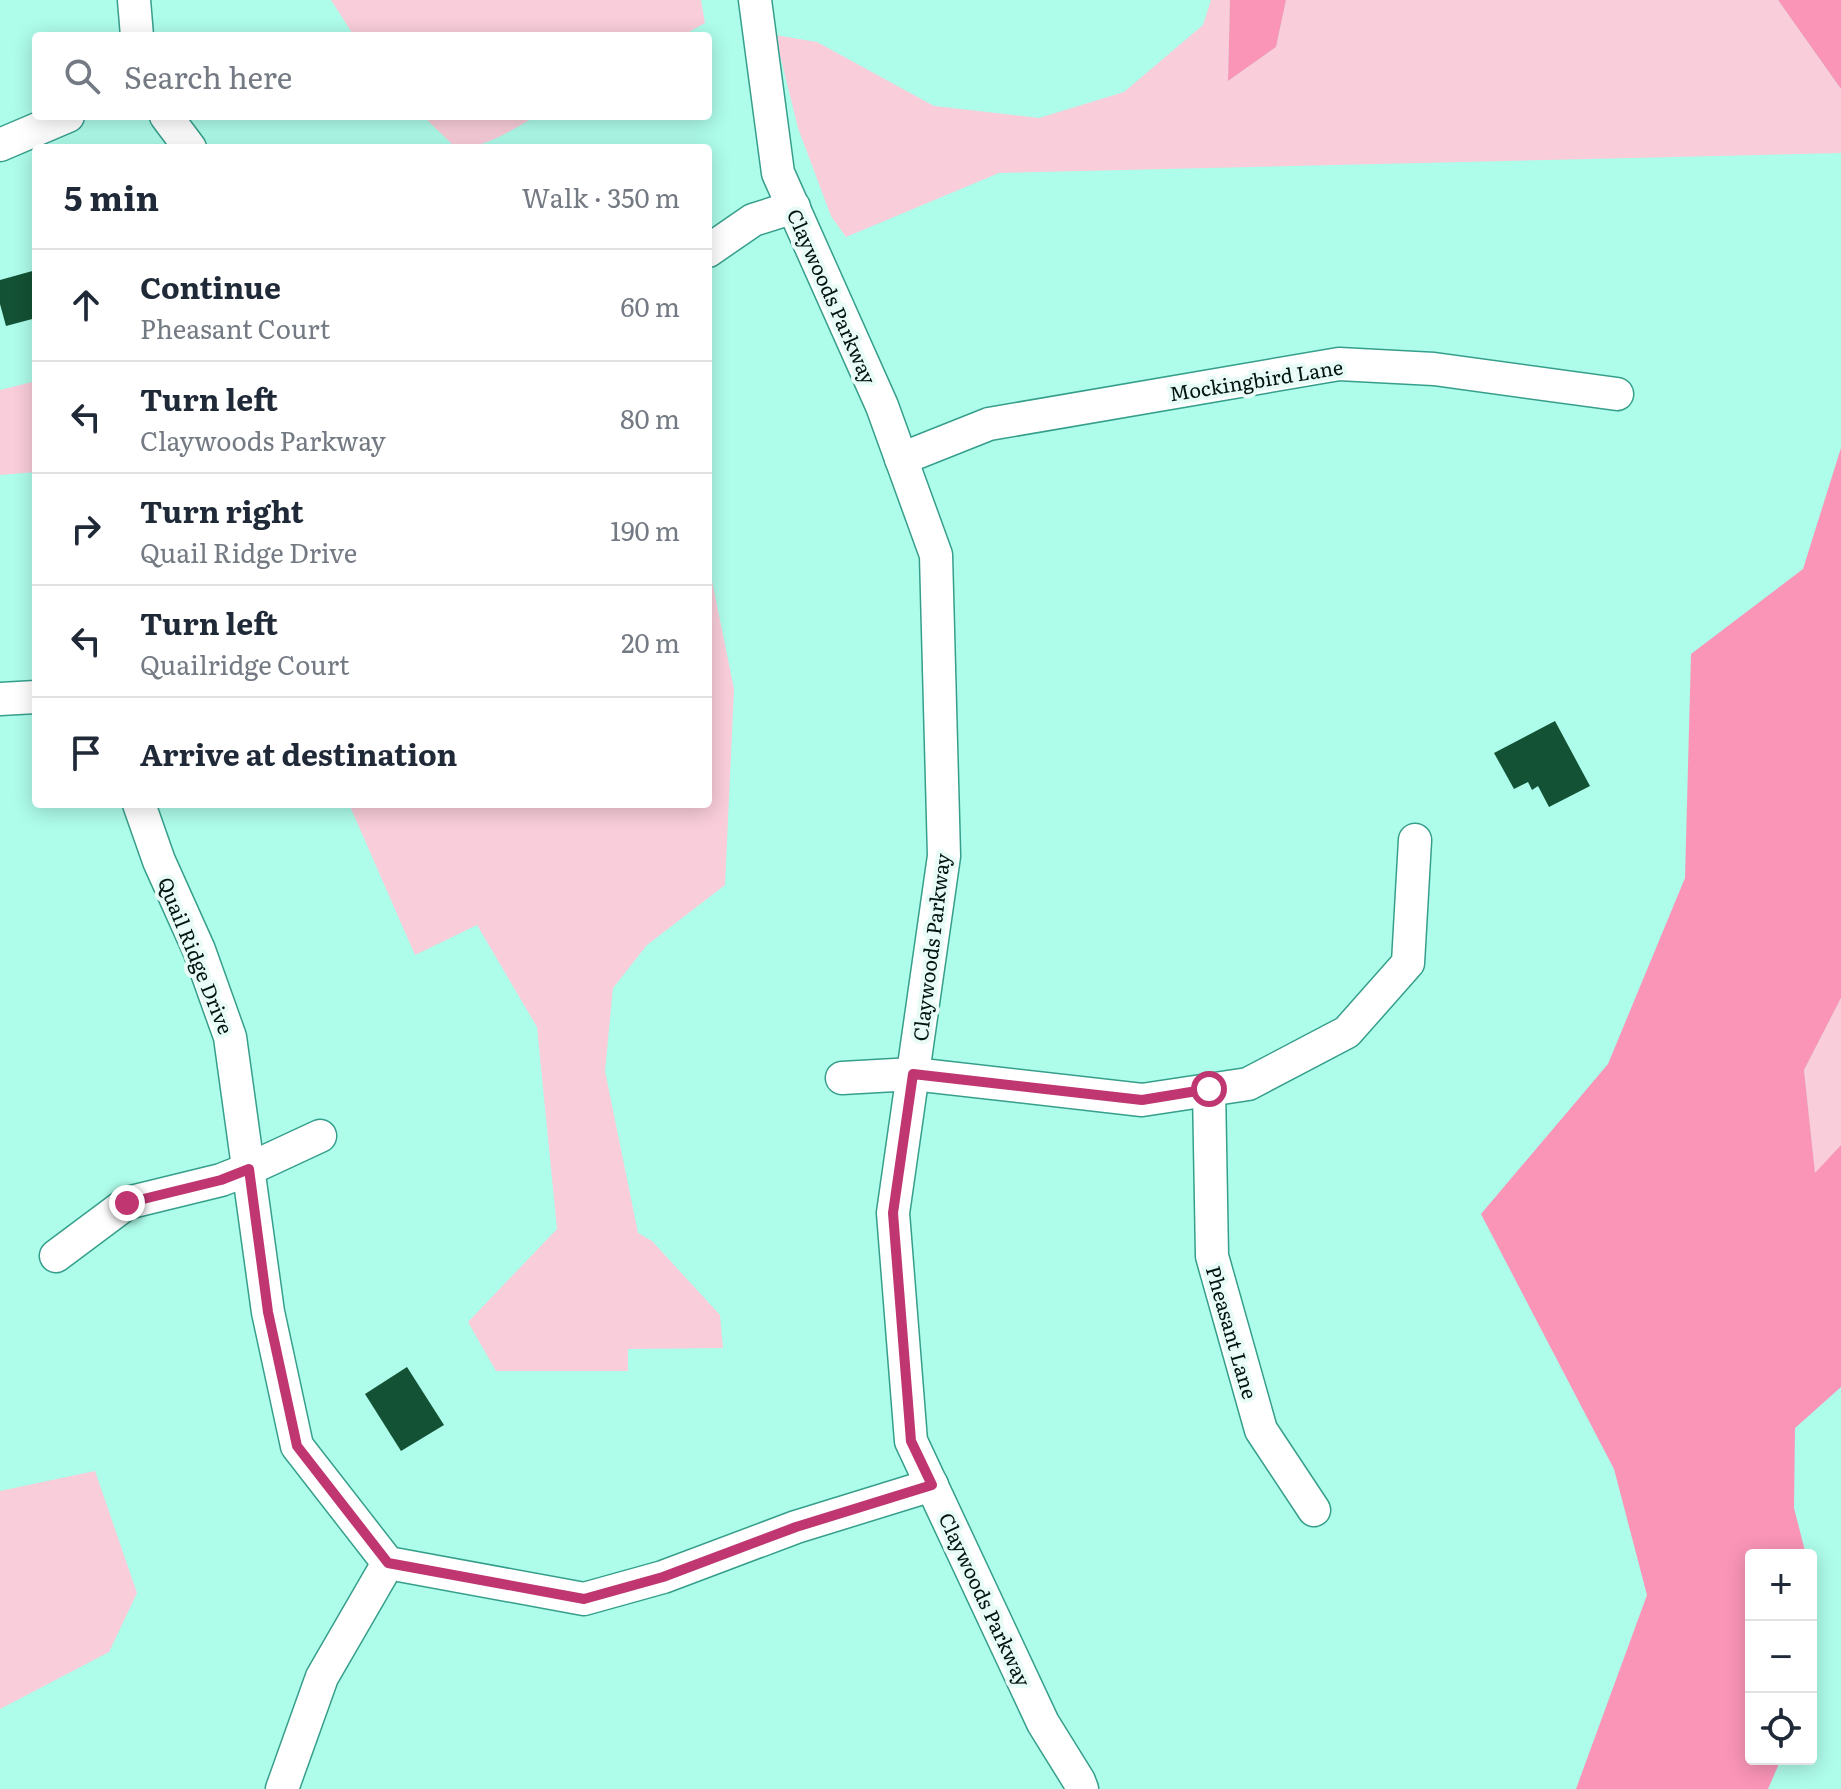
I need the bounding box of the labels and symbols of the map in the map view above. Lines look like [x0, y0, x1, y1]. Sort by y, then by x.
street label: Claywoods Parkway [781, 204, 885, 389]
street label: Mockingbird Lane [1167, 350, 1345, 408]
street label: Claywoods Parkway [904, 851, 956, 1043]
street label: Quail Ridge Drive [152, 872, 242, 1038]
route start [1191, 1071, 1227, 1107]
route end [109, 1185, 145, 1221]
street label: Pheasant Lane [1200, 1262, 1266, 1402]
street label: Claywoods Parkway [932, 1507, 1040, 1691]

